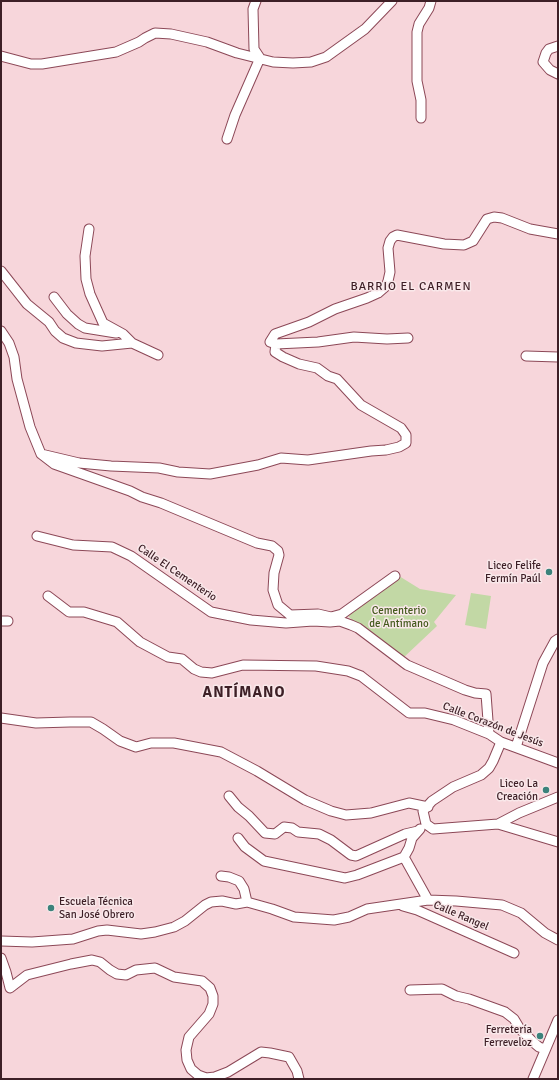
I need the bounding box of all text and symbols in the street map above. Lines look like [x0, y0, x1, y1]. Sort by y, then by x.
district label: BARRIO EL CARMEN [350, 280, 472, 294]
street label: Calle El Cementerio [135, 542, 219, 604]
place label: Liceo Felife Fermín Paúl [485, 559, 541, 585]
marker: Liceo Felife Fermín Paúl [544, 567, 554, 577]
park label: Cementerio de Antímano [369, 604, 429, 630]
district label: ANTÍMANO [203, 684, 285, 702]
street label: Calle Corazón de Jesús [441, 700, 545, 750]
place label: Liceo La Creación [496, 777, 538, 803]
marker: Liceo La Creación [541, 785, 551, 795]
place label: Escuela Técnica San José Obrero [59, 895, 134, 921]
street label: Calle Rangel [431, 898, 491, 934]
marker: Escuela Técnica San José Obrero [46, 903, 56, 913]
place label: Ferretería Ferreveloz [484, 1023, 532, 1049]
marker: Ferretería Ferreveloz [535, 1031, 545, 1041]

